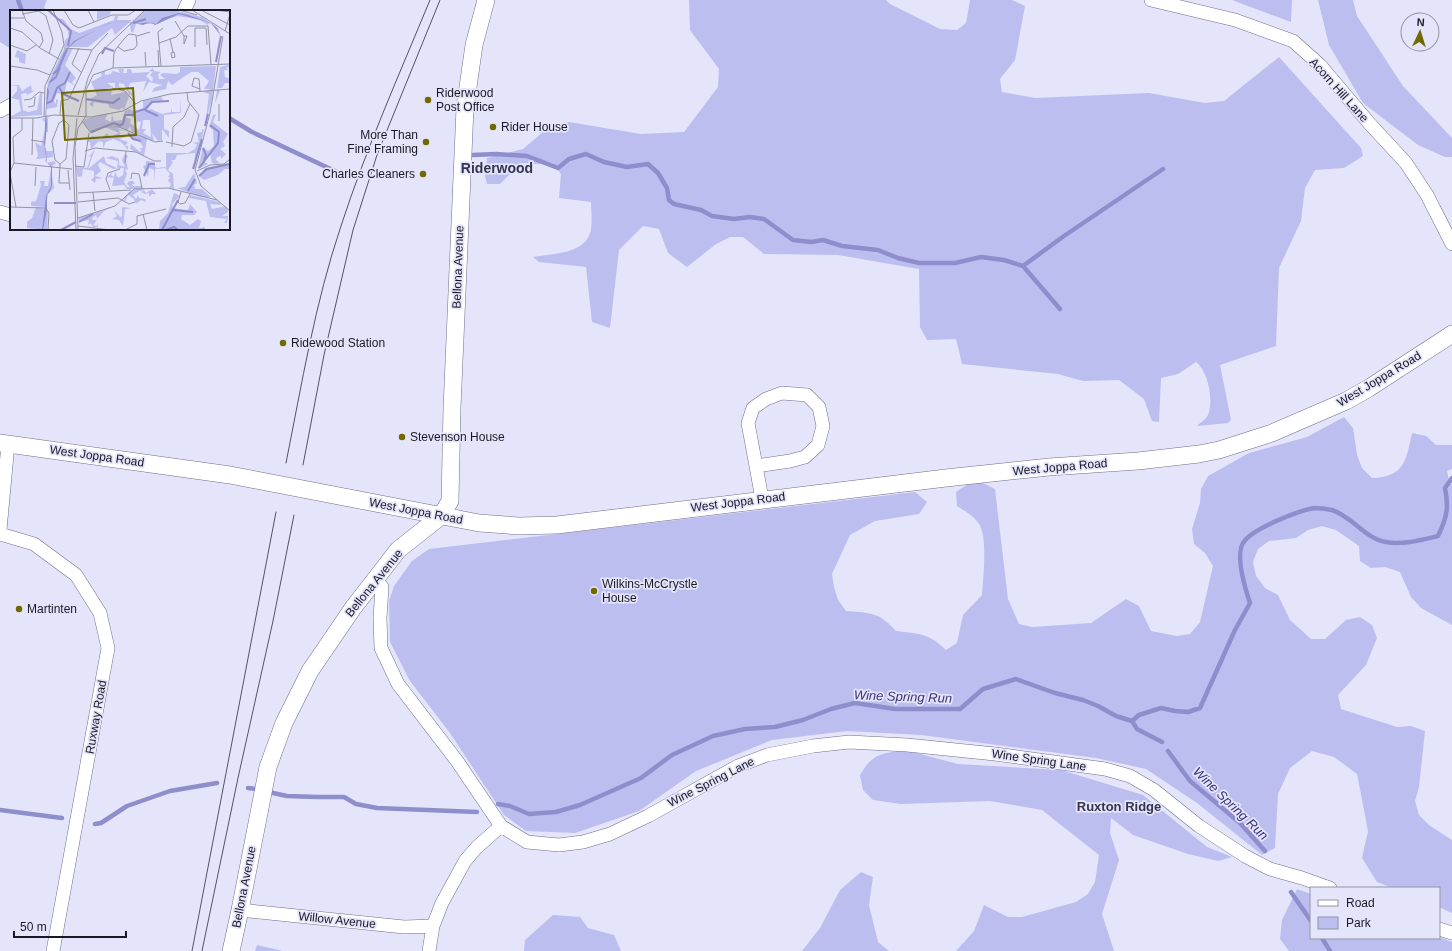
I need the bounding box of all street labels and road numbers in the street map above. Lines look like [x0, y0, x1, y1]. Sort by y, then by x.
street label: Acorn Hill Lane [1307, 55, 1372, 125]
street label: Bellona Avenue [450, 225, 466, 309]
street label: West Joppa Road [1335, 348, 1423, 410]
street label: West Joppa Road [49, 442, 145, 470]
street label: West Joppa Road [1012, 456, 1108, 478]
street label: West Joppa Road [690, 489, 786, 515]
street label: West Joppa Road [368, 495, 464, 527]
street label: Bellona Avenue [342, 546, 406, 620]
street label: Ruxway Road [83, 679, 109, 755]
street label: Wine Spring Lane [991, 746, 1088, 774]
street label: Wine Spring Lane [665, 754, 757, 810]
street label: Bellona Avenue [229, 845, 259, 929]
street label: Willow Avenue [298, 909, 377, 931]

